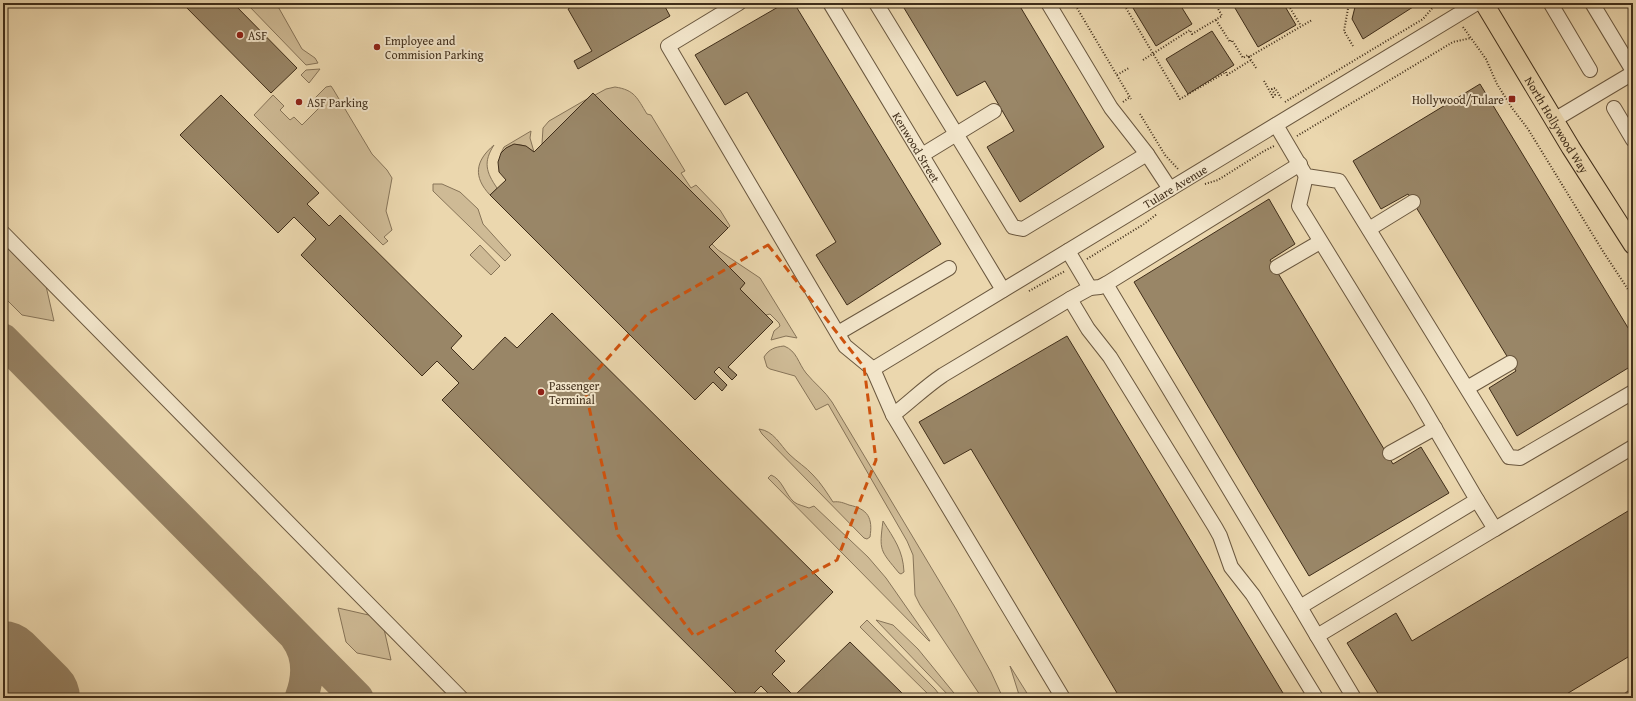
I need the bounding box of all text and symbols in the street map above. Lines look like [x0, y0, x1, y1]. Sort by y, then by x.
place label: ASF [248, 27, 267, 44]
marker: ASF [235, 30, 245, 40]
place label: Employee and Commision Parking [385, 32, 484, 63]
marker: Employee and Commision Parking [372, 42, 382, 52]
street label: North Hollywood Way [1521, 73, 1593, 176]
place label: Hollywood/Tulare [1412, 91, 1504, 108]
place label: ASF Parking [307, 94, 368, 111]
marker: Hollywood/Tulare [1507, 94, 1517, 104]
marker: ASF Parking [294, 97, 304, 107]
street label: Kenwood Street [889, 108, 945, 186]
street label: Tulare Avenue [1140, 160, 1211, 212]
place label: Passenger Terminal [549, 377, 600, 408]
marker: Passenger Terminal [536, 387, 546, 397]

